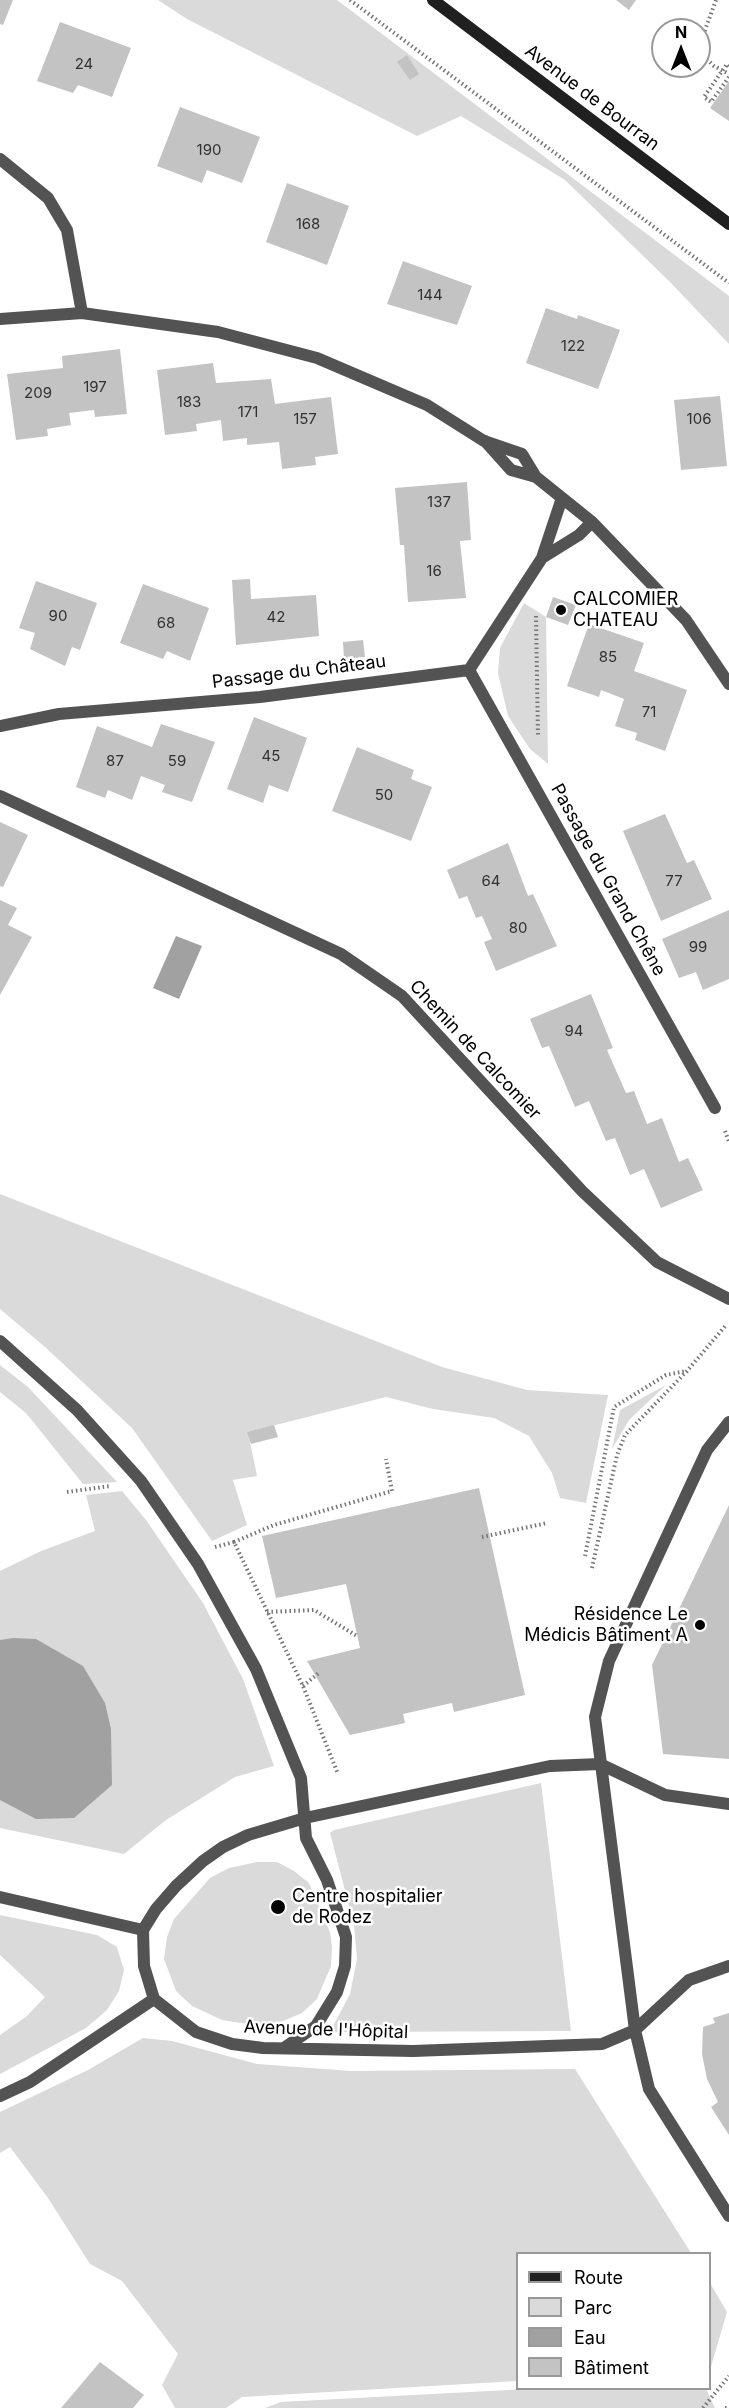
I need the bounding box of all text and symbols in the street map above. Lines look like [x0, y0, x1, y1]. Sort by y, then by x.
north arrow [651, 18, 711, 78]
text: N [675, 22, 687, 42]
street label: Avenue de Bourran [521, 40, 663, 156]
house number: 24 [75, 55, 93, 73]
house number: 190 [197, 141, 221, 159]
house number: 168 [296, 215, 320, 233]
house number: 144 [417, 286, 443, 304]
house number: 122 [561, 337, 585, 355]
house number: 197 [83, 378, 107, 396]
house number: 209 [24, 384, 52, 402]
house number: 183 [177, 393, 201, 411]
house number: 171 [238, 403, 258, 421]
house number: 157 [293, 410, 317, 428]
house number: 106 [687, 410, 711, 428]
house number: 137 [427, 493, 451, 511]
house number: 16 [426, 562, 442, 580]
place label: CALCOMIER CHATEAU [573, 589, 678, 632]
marker: CALCOMIER CHATEAU [554, 603, 568, 617]
house number: 90 [49, 607, 67, 625]
house number: 42 [267, 608, 285, 626]
house number: 68 [157, 614, 175, 632]
house number: 85 [599, 648, 617, 666]
street label: Passage du Château [211, 651, 387, 693]
house number: 71 [642, 703, 656, 721]
house number: 45 [262, 747, 280, 765]
house number: 87 [106, 752, 124, 770]
house number: 59 [168, 752, 186, 770]
street label: Passage du Grand Chêne [546, 780, 670, 980]
house number: 50 [375, 786, 393, 804]
house number: 64 [482, 872, 500, 890]
house number: 77 [665, 872, 683, 890]
house number: 80 [509, 919, 527, 937]
house number: 99 [689, 938, 707, 956]
street label: Chemin de Calcomier [405, 976, 545, 1124]
house number: 94 [565, 1022, 583, 1040]
place label: Résidence Le Médicis Bâtiment A [524, 1604, 688, 1646]
marker: Résidence Le Médicis Bâtiment A [693, 1618, 707, 1632]
place label: Centre hospitalier de Rodez [292, 1886, 443, 1928]
marker: Centre hospitalier de Rodez [269, 1898, 287, 1916]
street label: Avenue de l'Hôpital [243, 2016, 409, 2044]
legend [516, 2252, 711, 2390]
text: Route [574, 2267, 623, 2288]
text: Parc [574, 2297, 612, 2318]
text: Eau [574, 2327, 606, 2348]
text: Bâtiment [574, 2357, 649, 2378]

